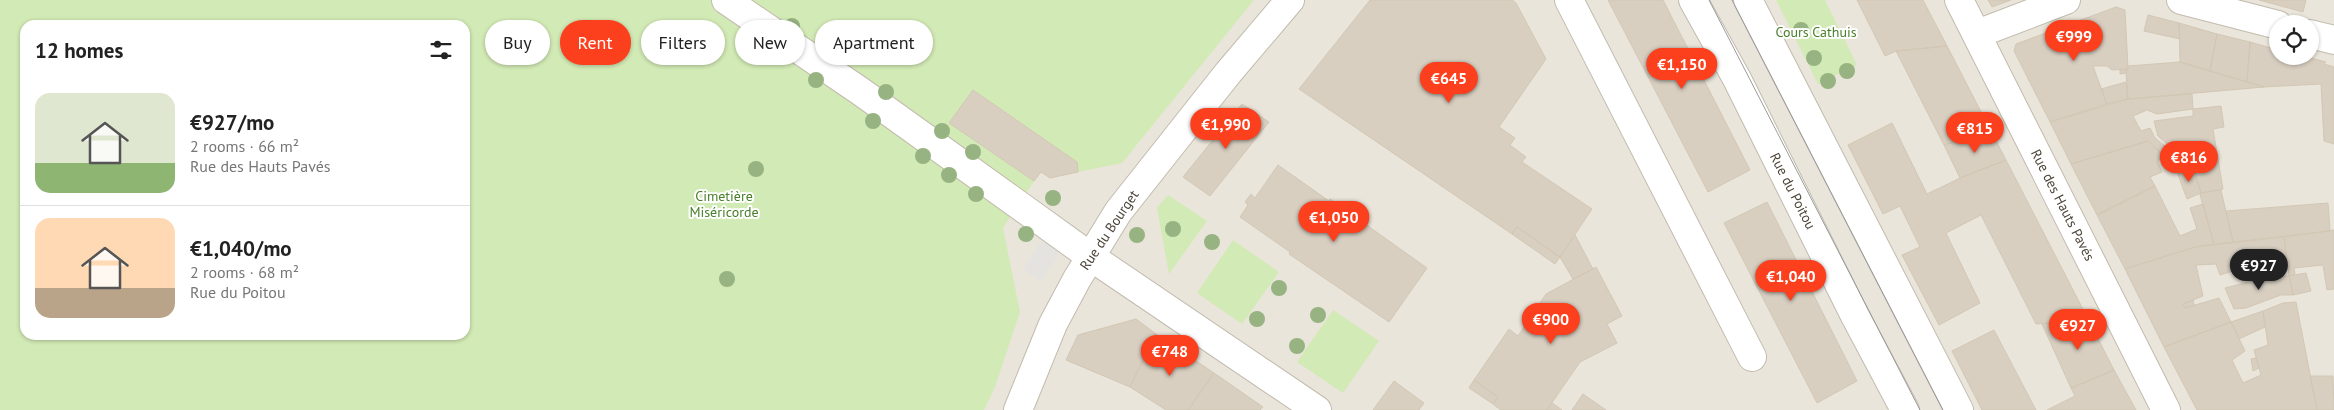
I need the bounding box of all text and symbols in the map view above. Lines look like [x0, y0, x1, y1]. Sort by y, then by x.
map controls [2269, 15, 2319, 65]
button: locate [2269, 15, 2319, 65]
chip: Buy [485, 20, 550, 65]
chip: Rent [560, 20, 631, 65]
chip: Filters [641, 20, 725, 65]
chip: New [735, 20, 805, 65]
chip: Apartment [815, 20, 933, 65]
pin: €999 [2044, 20, 2104, 62]
park label: Cours Cathuis [1775, 23, 1857, 41]
text: €999 [2056, 26, 2092, 46]
icon: filters [427, 36, 455, 64]
text: 12 homes [35, 37, 123, 64]
pin: €1,150 [1641, 48, 1723, 90]
text: €1,150 [1657, 54, 1707, 74]
pin: €645 [1419, 62, 1479, 104]
text: €645 [1431, 68, 1467, 88]
pin: €1,990 [1185, 108, 1267, 150]
text: €927/mo [190, 109, 274, 136]
pin: €815 [1945, 112, 2005, 154]
icon: home [75, 113, 135, 173]
text: €1,990 [1201, 114, 1251, 134]
text: €815 [1957, 118, 1993, 138]
text: 2 rooms · 66 m² [190, 136, 299, 156]
pin: €816 [2159, 140, 2219, 183]
street label: Rue des Hauts Pavés [2027, 146, 2099, 264]
text: €816 [2171, 147, 2207, 167]
street label: Rue du Poitou [1766, 150, 1820, 232]
text: Rue des Hauts Pavés [190, 156, 331, 176]
street label: Rue du Bourget [1076, 186, 1143, 273]
park label: Cimetière Miséricorde [689, 187, 759, 221]
pin: €1,050 [1293, 200, 1375, 243]
text: €1,050 [1309, 207, 1359, 227]
text: €1,040/mo [190, 235, 292, 262]
icon: home [75, 238, 135, 298]
pin: €927 [2229, 248, 2289, 291]
text: €927 [2241, 255, 2277, 275]
pin: €1,040 [1750, 260, 1832, 302]
text: 2 rooms · 68 m² [190, 262, 299, 282]
text: €1,040 [1766, 266, 1816, 286]
text: Rue du Poitou [190, 282, 286, 302]
pin: €900 [1521, 302, 1581, 345]
pin: €927 [2048, 308, 2108, 351]
text: €900 [1533, 309, 1569, 329]
text: €927 [2060, 315, 2096, 335]
pin: €748 [1140, 334, 1200, 377]
text: €748 [1152, 341, 1188, 361]

